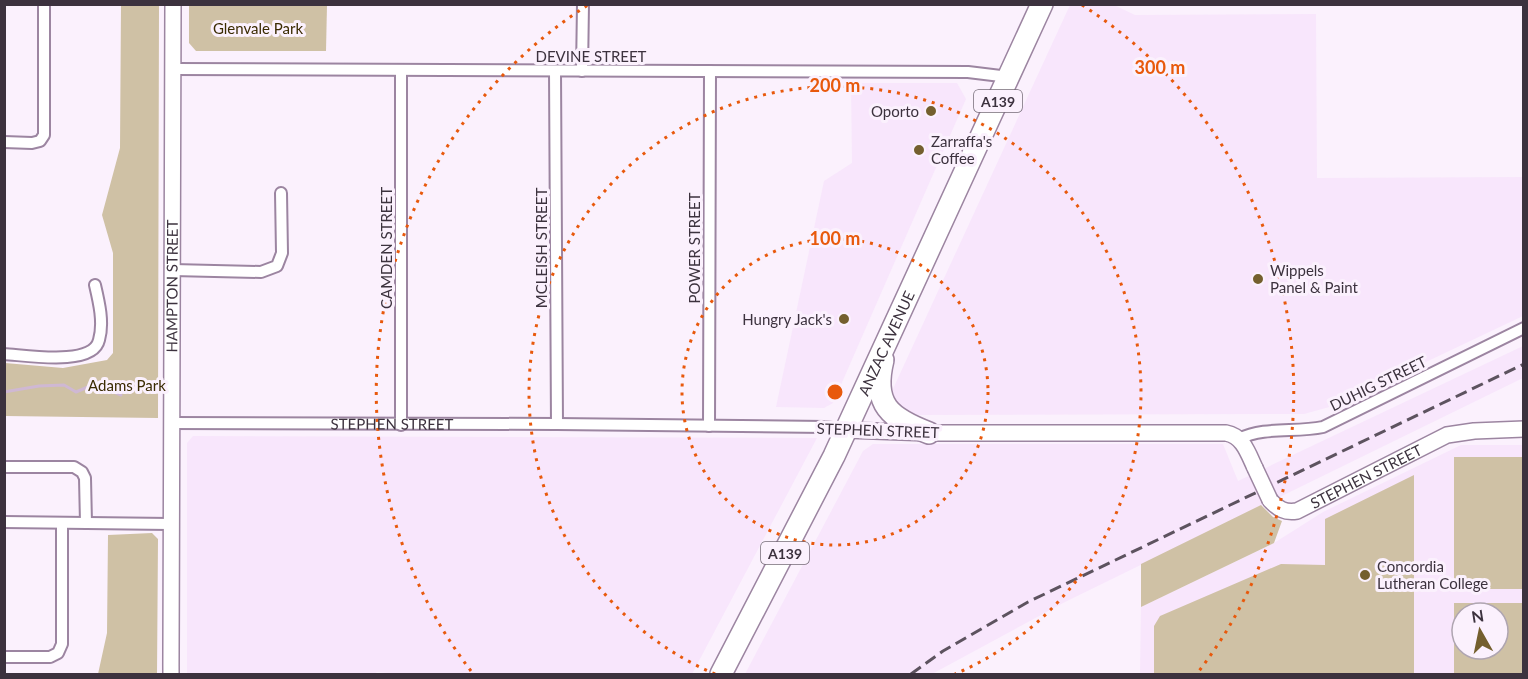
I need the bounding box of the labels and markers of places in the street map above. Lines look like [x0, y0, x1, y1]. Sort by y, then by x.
place label: Oporto [871, 102, 919, 120]
marker: Oporto [924, 104, 938, 118]
place label: Zarraffa's Coffee [931, 132, 992, 167]
marker: Zarraffa's Coffee [912, 143, 926, 157]
place label: Wippels Panel & Paint [1270, 261, 1358, 296]
marker: Wippels Panel & Paint [1251, 272, 1265, 286]
place label: Hungry Jack's [742, 310, 832, 328]
marker: Hungry Jack's [837, 312, 851, 326]
centre of rings [825, 382, 845, 402]
place label: Concordia Lutheran College [1377, 557, 1488, 592]
marker: Concordia Lutheran College [1358, 568, 1372, 582]

